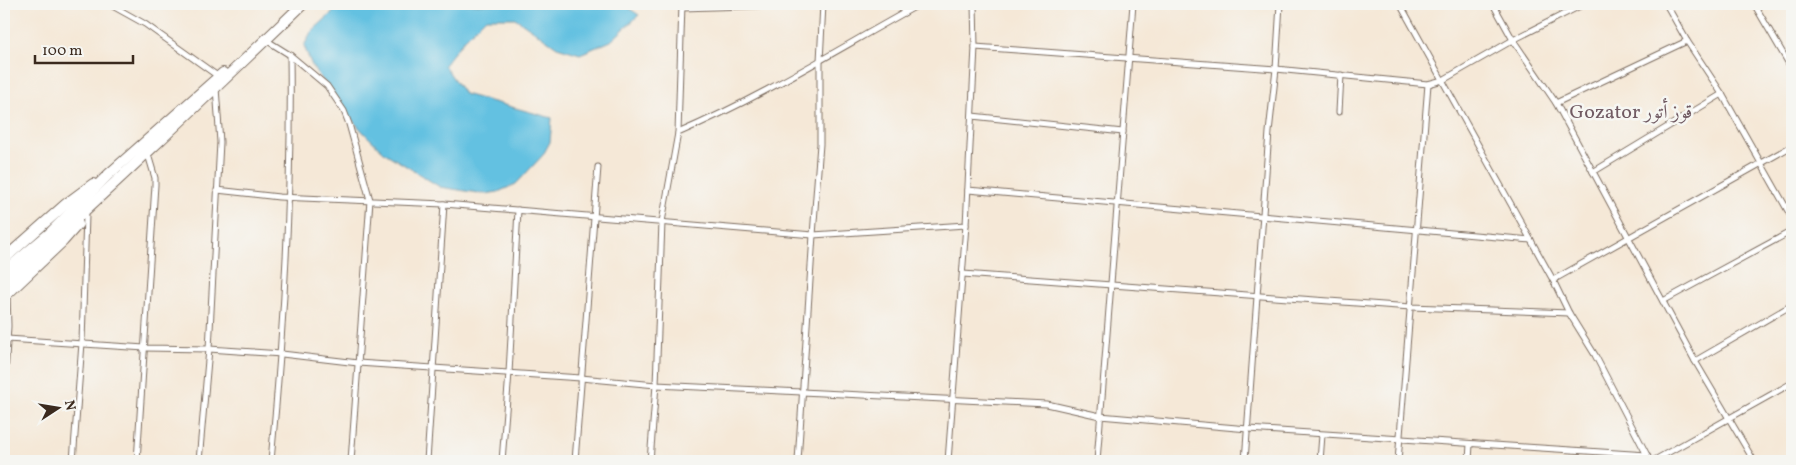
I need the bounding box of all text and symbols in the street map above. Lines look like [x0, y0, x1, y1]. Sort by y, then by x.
scale bar [35, 32, 132, 64]
text: 100 m [42, 41, 82, 62]
district label: Gozator قوز أتور [1570, 97, 1692, 127]
north arrow [32, 382, 82, 432]
text: N [59, 399, 80, 413]

